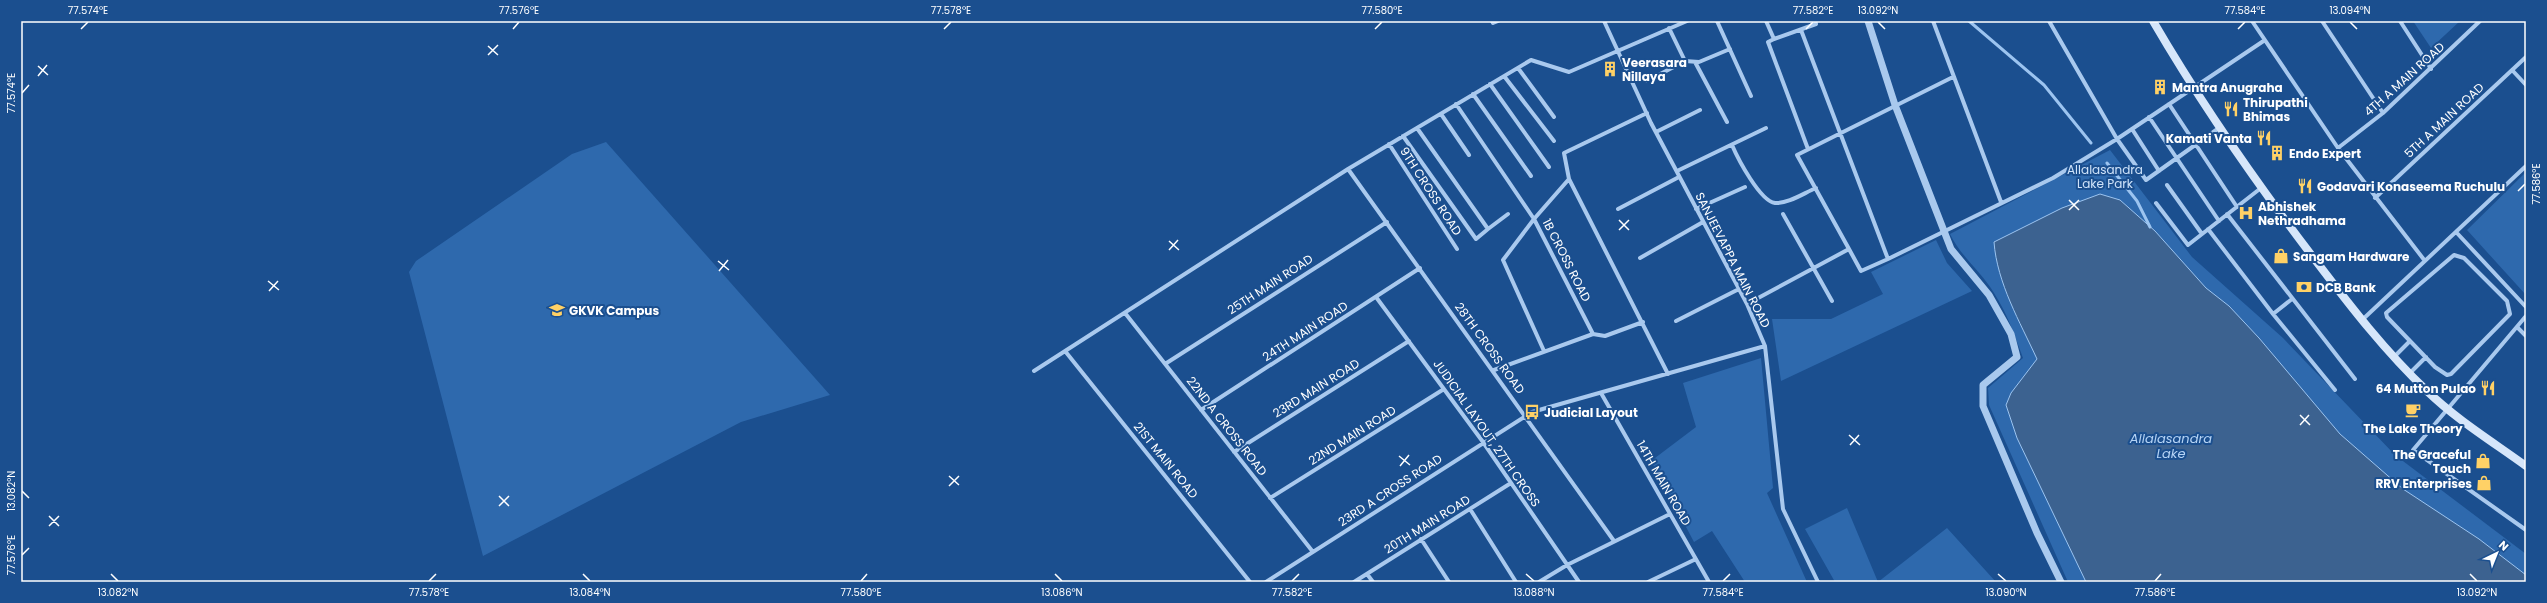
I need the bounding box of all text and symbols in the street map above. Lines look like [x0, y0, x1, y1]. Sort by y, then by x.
text: 77.574°E [68, 3, 108, 18]
text: 77.576°E [499, 3, 539, 18]
text: 77.578°E [931, 3, 971, 18]
text: 77.580°E [1361, 3, 1403, 18]
text: 77.582°E [1793, 3, 1833, 18]
text: 13.092°N [1858, 3, 1898, 18]
text: 77.584°E [2224, 3, 2266, 18]
text: 13.094°N [2329, 3, 2371, 18]
street label: 4TH A MAIN ROAD [2360, 38, 2448, 120]
place label: Veerasara Nillaya [1622, 54, 1687, 85]
building icon: Veerasara Nillaya [1601, 60, 1619, 78]
text: 77.574°E [4, 73, 19, 113]
building icon: Mantra Anugraha [2151, 78, 2169, 96]
place label: Mantra Anugraha [2172, 79, 2283, 96]
street label: 5TH A MAIN ROAD [2400, 79, 2488, 161]
place label: Thirupathi Bhimas [2243, 94, 2308, 125]
restaurant icon: Thirupathi Bhimas [2222, 100, 2240, 118]
restaurant icon: Kamati Vanta [2255, 129, 2273, 147]
place label: Kamati Vanta [2166, 130, 2252, 147]
street label: 9TH CROSS ROAD [1396, 144, 1466, 238]
building icon: Endo Expert [2268, 144, 2286, 162]
place label: Endo Expert [2289, 145, 2361, 162]
park label: Allalasandra Lake Park [2067, 161, 2143, 192]
text: 77.586°E [2529, 163, 2544, 205]
restaurant icon: Godavari Konaseema Ruchulu [2296, 177, 2314, 195]
place label: Godavari Konaseema Ruchulu [2317, 178, 2505, 195]
street label: SANJEEVAPPA MAIN ROAD [1691, 189, 1775, 331]
place label: Abhishek Nethradhama [2258, 198, 2346, 229]
hospital icon: Abhishek Nethradhama [2237, 204, 2255, 222]
street label: 1B CROSS ROAD [1539, 216, 1595, 304]
shop icon: Sangam Hardware [2272, 247, 2290, 265]
place label: Sangam Hardware [2293, 248, 2410, 265]
street label: 25TH MAIN ROAD [1224, 250, 1316, 318]
bank icon: DCB Bank [2295, 278, 2313, 296]
place label: DCB Bank [2316, 279, 2376, 296]
street label: 24TH MAIN ROAD [1259, 297, 1351, 365]
street label: 28TH CROSS ROAD [1451, 299, 1529, 397]
school or university icon: GKVK Campus [548, 301, 566, 319]
place label: GKVK Campus [569, 302, 659, 319]
street label: 23RD MAIN ROAD [1269, 354, 1363, 422]
street label: JUDICIAL LAYOUT, 27TH CROSS [1430, 356, 1544, 510]
street label: 22ND A CROSS ROAD [1183, 373, 1271, 479]
restaurant icon: 64 Mutton Pulao [2479, 379, 2497, 397]
place label: 64 Mutton Pulao [2376, 380, 2476, 397]
street label: 22ND MAIN ROAD [1305, 401, 1399, 469]
cafe icon: The Lake Theory [2404, 401, 2422, 419]
bus stop icon: Judicial Layout [1523, 403, 1541, 421]
place label: Judicial Layout [1544, 404, 1638, 421]
street label: 21ST MAIN ROAD [1130, 418, 1202, 502]
place label: The Lake Theory [2363, 420, 2463, 437]
water label: Allalasandra Lake [2129, 429, 2212, 463]
street label: 14TH MAIN ROAD [1633, 437, 1695, 529]
place label: The Graceful Touch [2393, 446, 2471, 477]
street label: 23RD A CROSS ROAD [1335, 450, 1445, 530]
shop icon: The Graceful Touch [2474, 452, 2492, 470]
text: 13.082°N [4, 471, 19, 511]
shop icon: RRV Enterprises [2475, 474, 2493, 492]
place label: RRV Enterprises [2375, 475, 2472, 492]
street label: 20TH MAIN ROAD [1381, 491, 1473, 557]
north arrow [2477, 533, 2517, 573]
text: 77.576°E [4, 535, 19, 575]
text: N [2495, 537, 2512, 554]
text: 13.082°N [98, 585, 138, 600]
text: 77.578°E [409, 585, 449, 600]
text: 13.084°N [569, 585, 611, 600]
text: 77.580°E [840, 585, 882, 600]
text: 13.086°N [1041, 585, 1083, 600]
text: 77.582°E [1272, 585, 1312, 600]
text: 13.088°N [1513, 585, 1555, 600]
text: 77.584°E [1702, 585, 1744, 600]
text: 13.090°N [1985, 585, 2027, 600]
text: 77.586°E [2134, 585, 2176, 600]
text: 13.092°N [2457, 585, 2497, 600]

